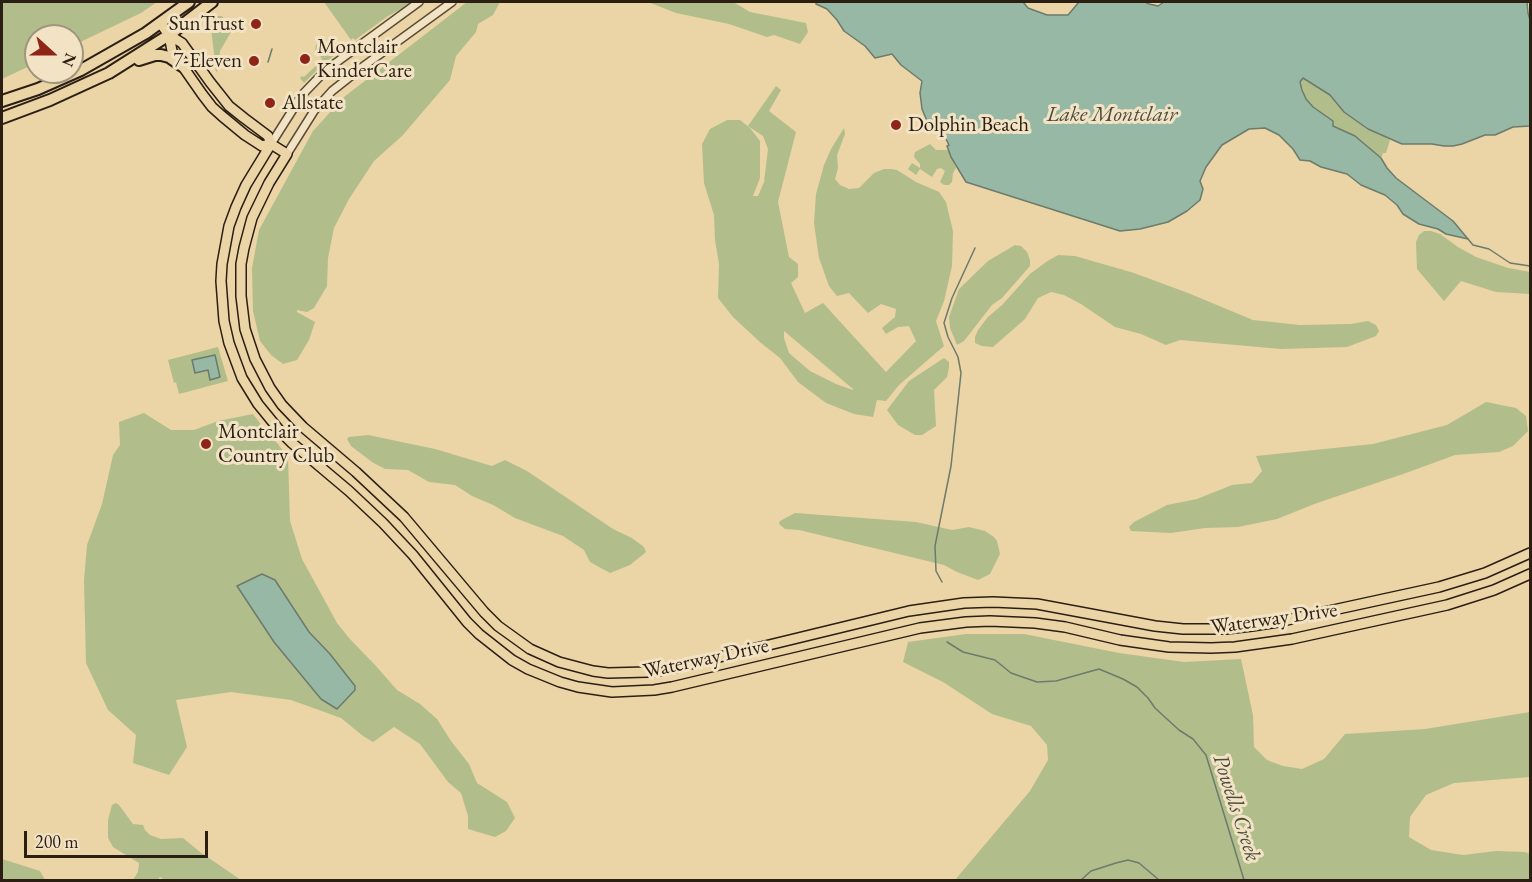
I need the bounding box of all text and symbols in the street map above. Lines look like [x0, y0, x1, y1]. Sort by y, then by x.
place label: SunTrust [169, 11, 244, 37]
marker: SunTrust [249, 17, 263, 31]
north arrow [24, 24, 84, 84]
place label: Montclair KinderCare [317, 34, 412, 84]
place label: 7-Eleven [173, 48, 242, 74]
text: N [57, 50, 82, 70]
marker: Montclair KinderCare [298, 52, 312, 66]
marker: 7-Eleven [247, 54, 261, 68]
place label: Allstate [282, 90, 343, 116]
marker: Allstate [263, 96, 277, 110]
water label: Lake Montclair [1047, 102, 1177, 128]
place label: Dolphin Beach [908, 112, 1029, 138]
marker: Dolphin Beach [889, 118, 903, 132]
place label: Montclair Country Club [218, 419, 334, 469]
marker: Montclair Country Club [199, 437, 213, 451]
street label: Waterway Drive [1209, 598, 1339, 640]
street label: Waterway Drive [641, 633, 771, 685]
water label: Powells Creek [1206, 751, 1266, 865]
scale bar [27, 819, 212, 857]
text: 200 m [35, 830, 79, 853]

